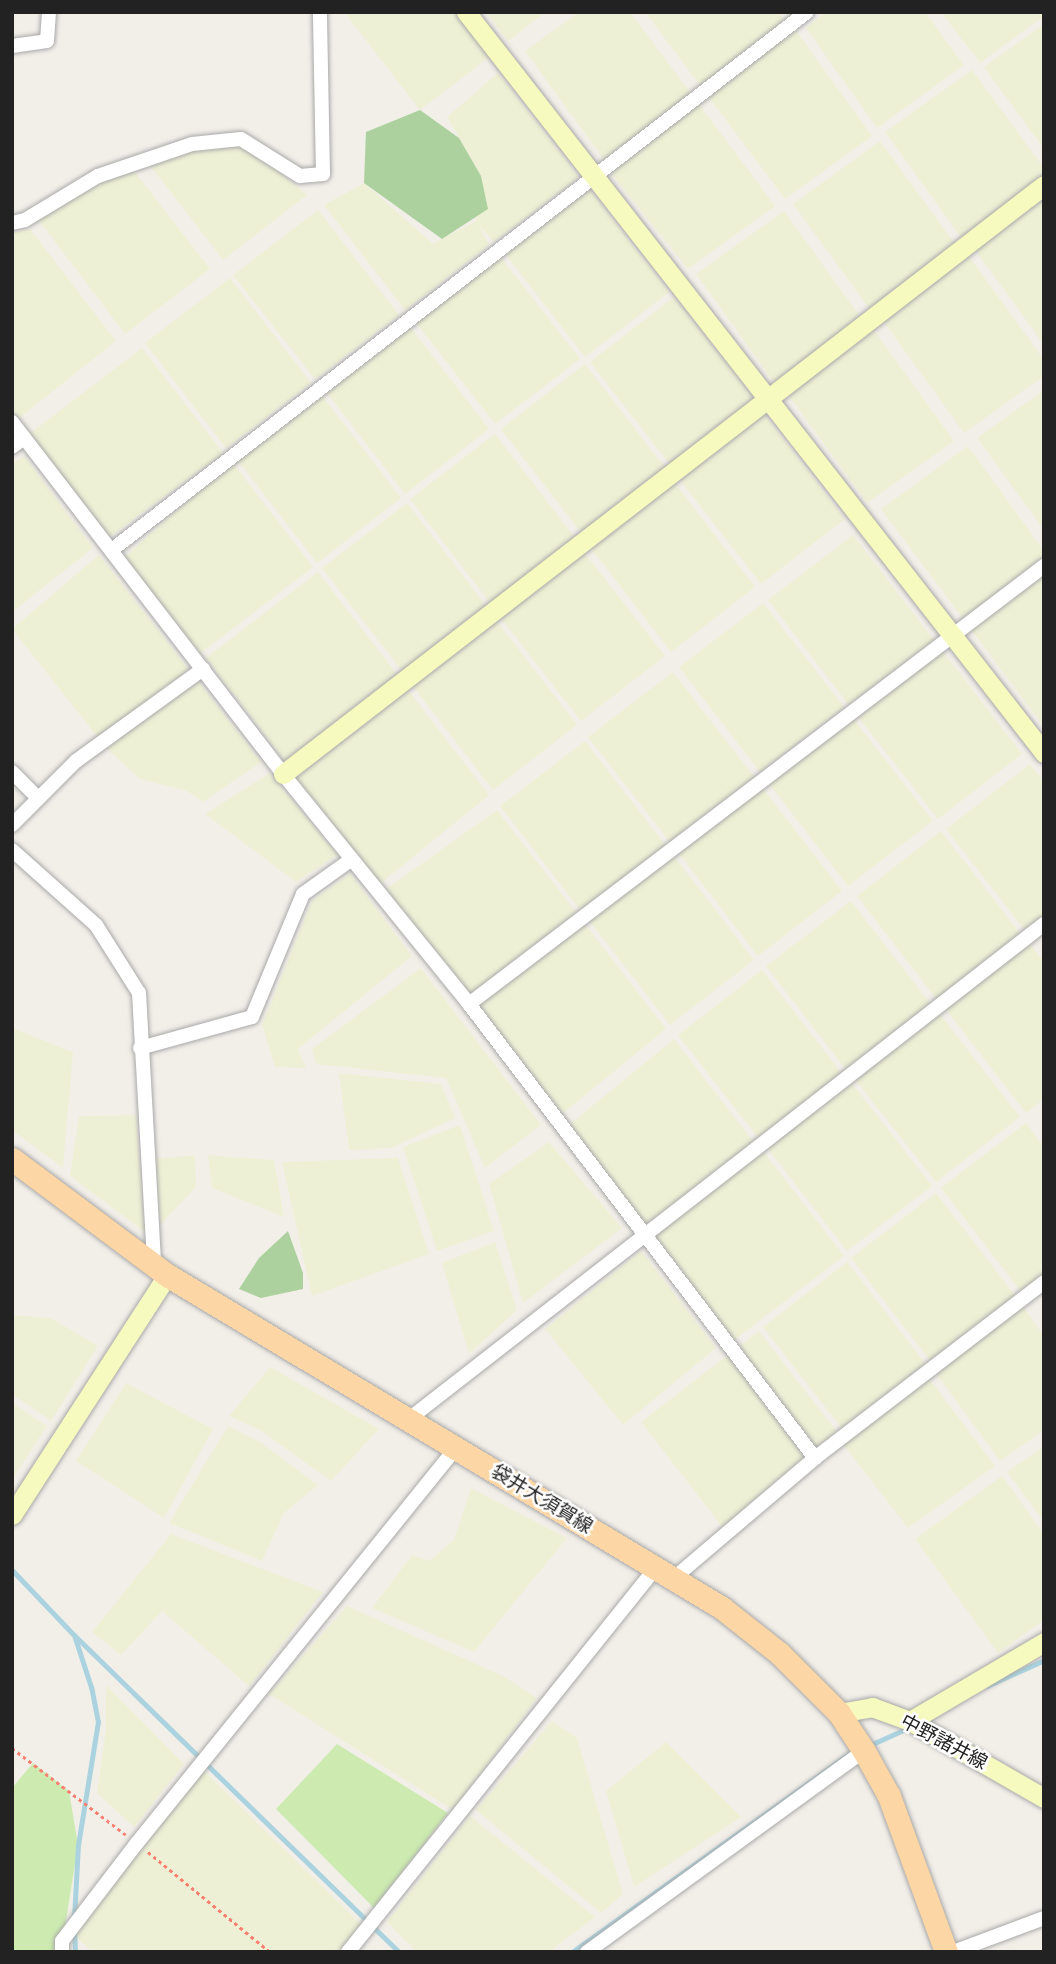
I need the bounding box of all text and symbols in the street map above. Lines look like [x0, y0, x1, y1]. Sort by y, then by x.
street label: 袋井大須賀線 [487, 1460, 597, 1538]
street label: 中野諸井線 [897, 1710, 991, 1774]

